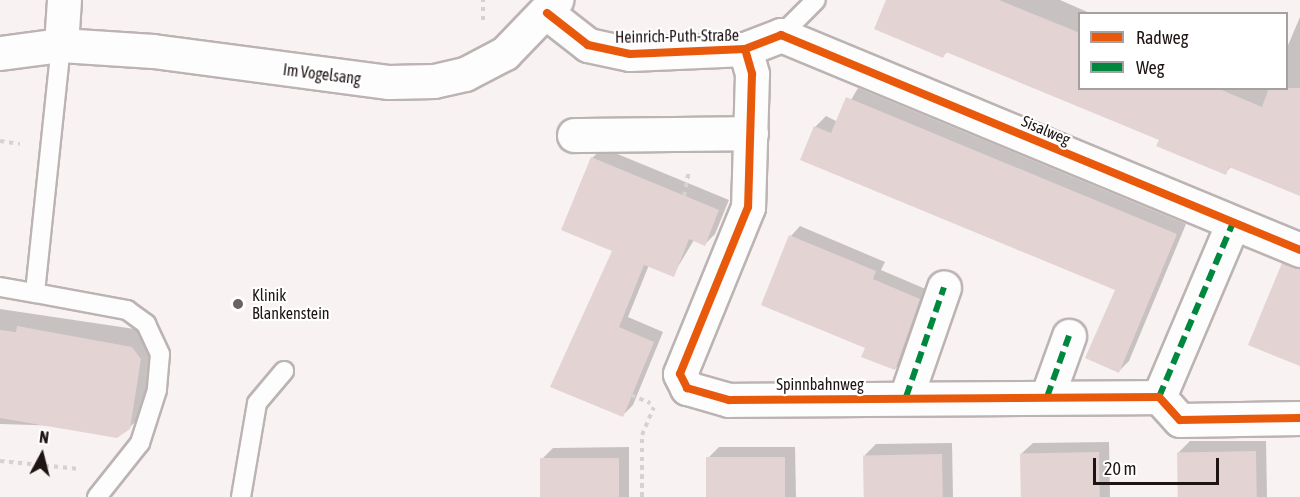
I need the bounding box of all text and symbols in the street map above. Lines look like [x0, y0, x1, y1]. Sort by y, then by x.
legend [1078, 12, 1288, 90]
street label: Heinrich-Puth-Straße [615, 25, 739, 47]
text: Radweg [1136, 27, 1188, 48]
text: Weg [1136, 57, 1164, 78]
street label: Im Vogelsang [282, 60, 362, 88]
street label: Sisalweg [1019, 111, 1073, 149]
place label: Klinik Blankenstein [252, 285, 330, 323]
marker: Klinik Blankenstein [229, 295, 247, 313]
street label: Spinnbahnweg [776, 374, 864, 394]
north arrow [12, 425, 72, 485]
text: N [38, 428, 50, 447]
scale bar [1096, 446, 1222, 484]
text: 20 m [1104, 458, 1136, 479]

